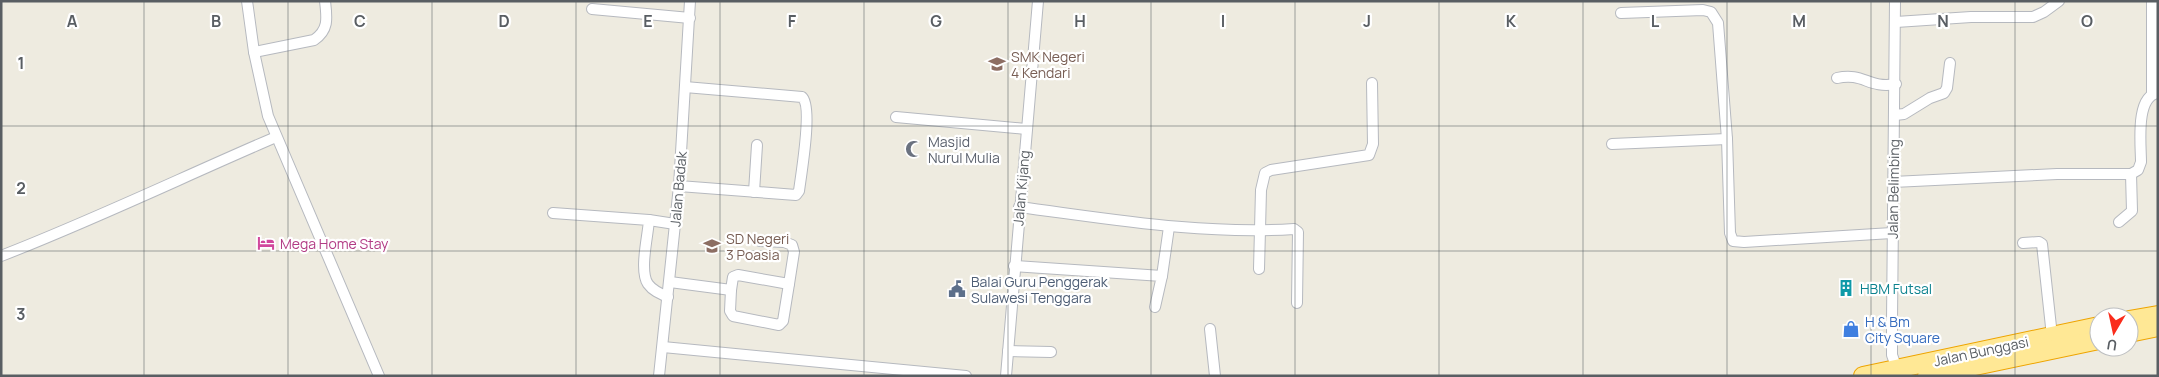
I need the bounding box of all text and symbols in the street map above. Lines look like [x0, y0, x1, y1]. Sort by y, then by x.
text: A [67, 10, 78, 32]
text: B [211, 10, 221, 32]
text: C [354, 10, 366, 32]
text: D [498, 10, 510, 32]
text: E [643, 10, 653, 32]
text: F [788, 10, 797, 32]
text: G [930, 10, 942, 32]
text: H [1074, 10, 1086, 32]
text: I [1221, 10, 1225, 32]
text: J [1363, 10, 1371, 32]
text: K [1506, 10, 1517, 32]
text: L [1651, 10, 1660, 32]
text: M [1792, 10, 1806, 32]
text: N [1937, 10, 1949, 32]
text: O [2081, 10, 2093, 32]
place label: SMK Negeri 4 Kendari [1011, 47, 1085, 82]
text: 1 [17, 52, 25, 74]
school or university icon: SMK Negeri 4 Kendari [987, 54, 1007, 74]
place label: Masjid Nurul Mulia [928, 132, 1000, 167]
mosque icon: Masjid Nurul Mulia [904, 139, 924, 159]
street label: Jalan Belimbing [1883, 139, 1903, 239]
street label: Jalan Badak [665, 149, 691, 228]
street label: Jalan Kijang [1008, 149, 1034, 227]
text: 2 [16, 177, 26, 199]
place label: SD Negeri 3 Poasia [726, 229, 789, 264]
hotel icon: Mega Home Stay [256, 233, 276, 253]
place label: Mega Home Stay [280, 234, 389, 253]
school or university icon: SD Negeri 3 Poasia [702, 236, 722, 256]
place label: Balai Guru Penggerak Sulawesi Tenggara [971, 272, 1109, 307]
building icon: HBM Futsal [1836, 278, 1856, 298]
public building icon: Balai Guru Penggerak Sulawesi Tenggara [947, 279, 967, 299]
place label: HBM Futsal [1860, 279, 1932, 298]
text: 3 [16, 303, 26, 325]
north arrow [2089, 307, 2139, 357]
place label: H & Bm City Square [1865, 312, 1940, 347]
shop icon: H & Bm City Square [1841, 319, 1861, 339]
street label: Jalan Bunggasi [1932, 332, 2030, 370]
text: U [2105, 335, 2118, 356]

